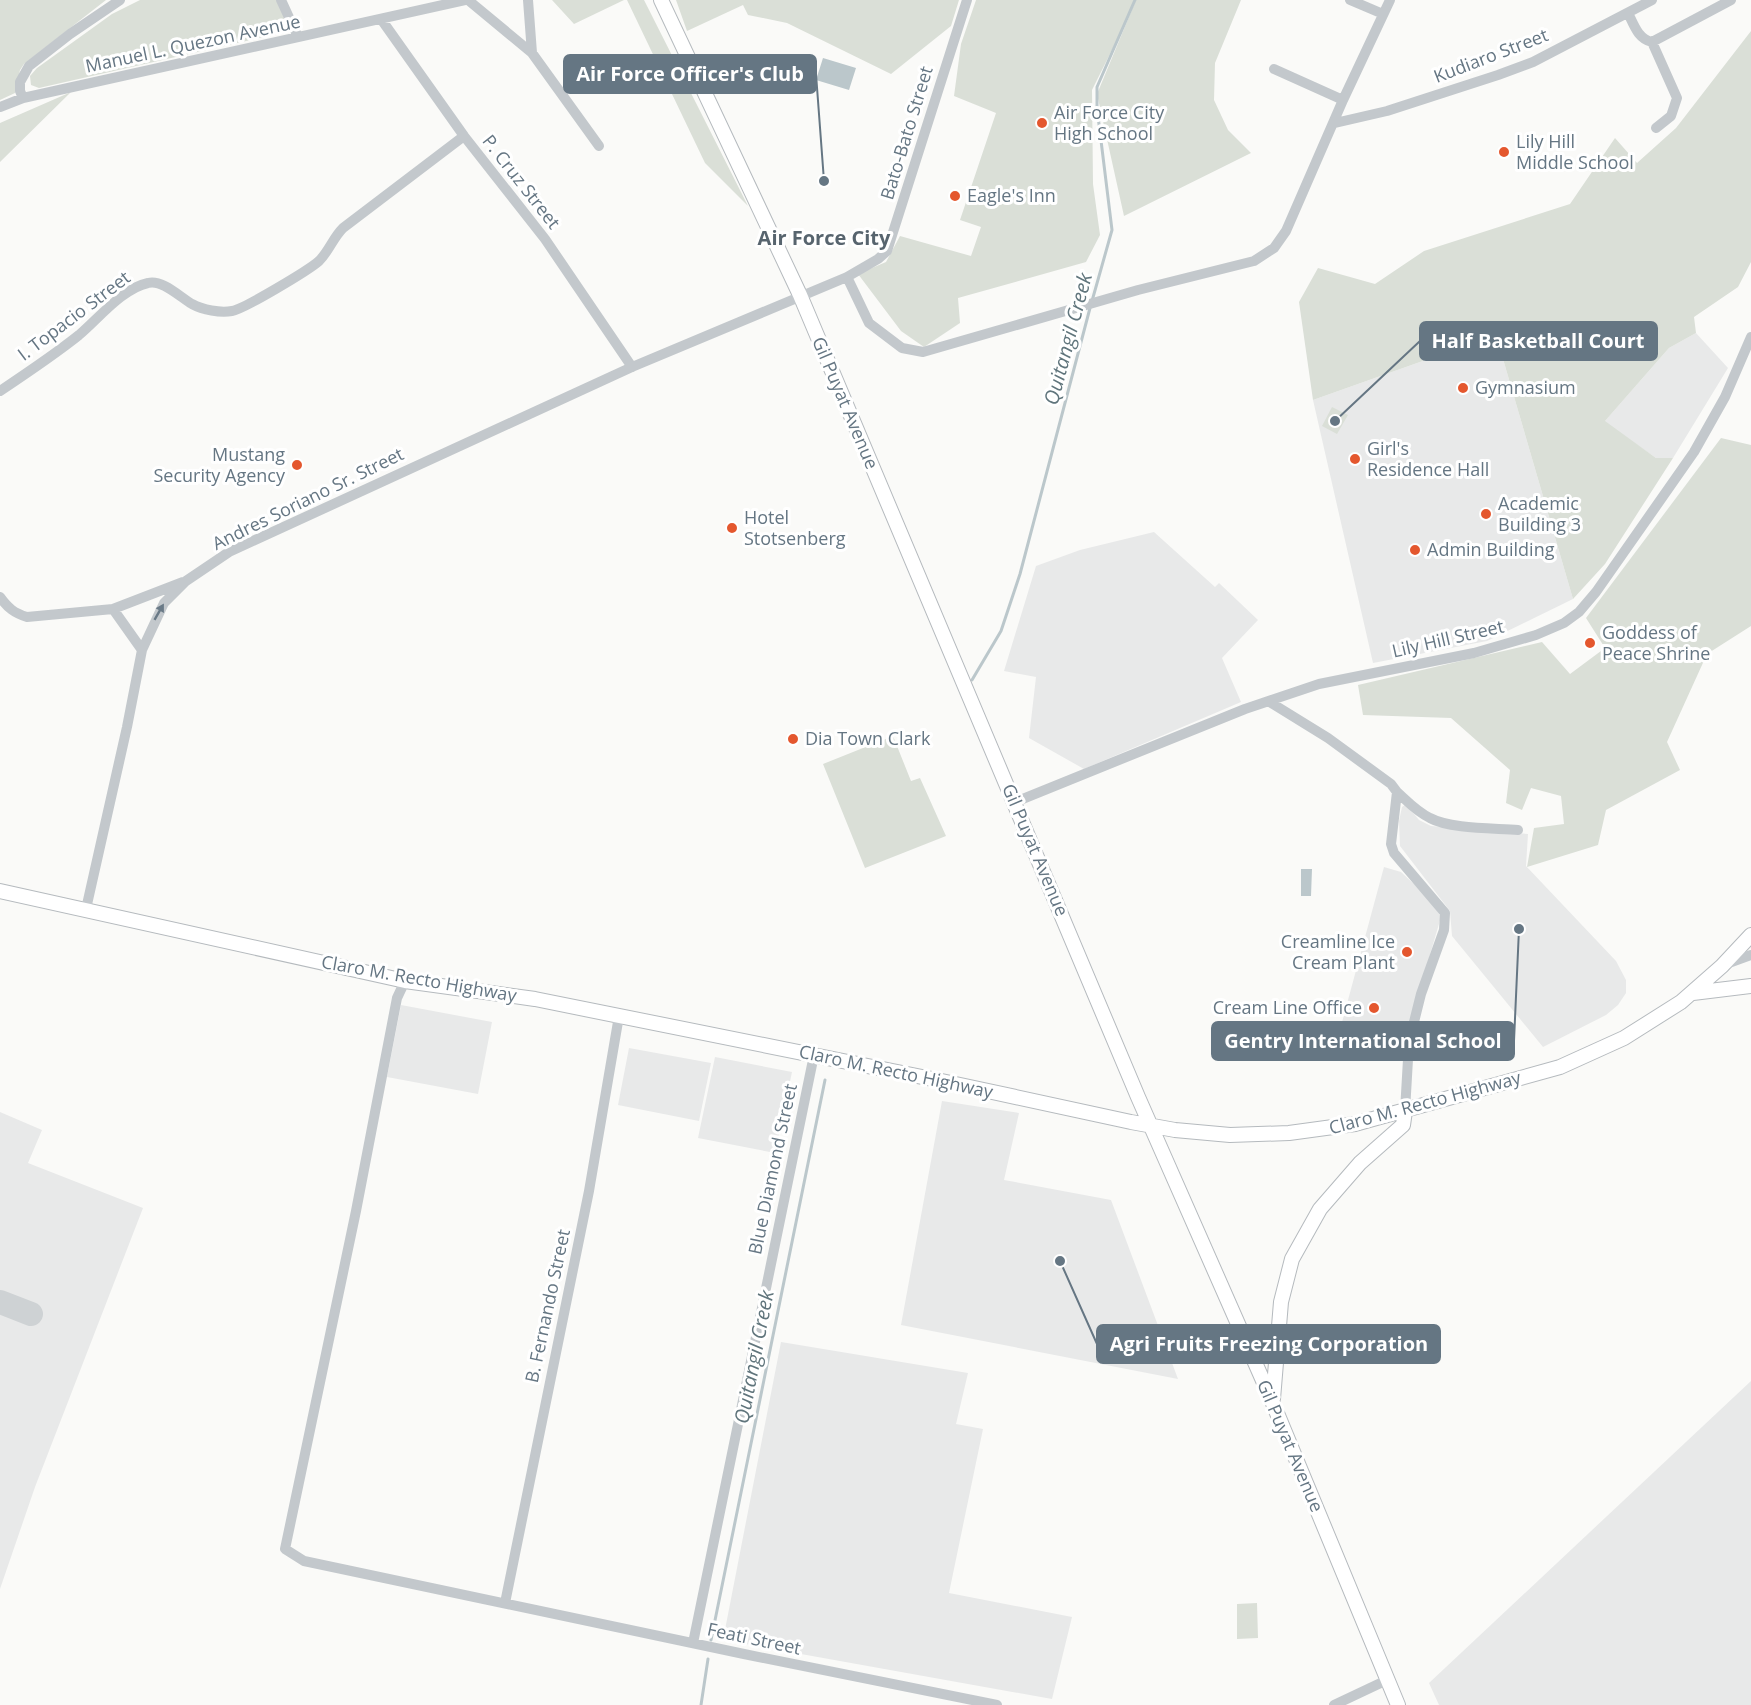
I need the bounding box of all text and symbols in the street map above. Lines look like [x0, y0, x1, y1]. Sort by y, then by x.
street label: Manuel L. Quezon Avenue [83, 8, 302, 78]
street label: Kudiaro Street [1430, 22, 1551, 88]
callout: Air Force Officer's Club [564, 55, 816, 93]
text: Air Force Officer's Club [576, 60, 804, 87]
street label: Bato-Bato Street [874, 63, 938, 202]
place label: Air Force City High School [1054, 100, 1165, 145]
marker: Air Force City High School [1035, 116, 1049, 130]
street label: P. Cruz Street [477, 129, 566, 233]
place label: Lily Hill Middle School [1516, 129, 1634, 174]
marker: Lily Hill Middle School [1497, 145, 1511, 159]
place label: Eagle's Inn [967, 183, 1056, 207]
marker: Eagle's Inn [948, 189, 962, 203]
district label: Air Force City [758, 224, 891, 251]
street label: I. Topacio Street [12, 265, 135, 365]
water label: Quitangil Creek [1037, 269, 1098, 408]
callout: Half Basketball Court [1420, 322, 1657, 360]
text: Half Basketball Court [1432, 327, 1645, 354]
street label: Gil Puyat Avenue [807, 333, 885, 472]
place label: Gymnasium [1475, 375, 1576, 399]
marker: Gymnasium [1456, 381, 1470, 395]
place label: Girl's Residence Hall [1367, 436, 1489, 481]
street label: Andres Soriano Sr. Street [208, 441, 407, 555]
place label: Mustang Security Agency [153, 442, 286, 487]
marker: Girl's Residence Hall [1348, 452, 1362, 466]
marker: Mustang Security Agency [290, 458, 304, 472]
place label: Academic Building 3 [1498, 491, 1581, 536]
place label: Hotel Stotsenberg [744, 505, 846, 550]
marker: Academic Building 3 [1479, 507, 1493, 521]
marker: Hotel Stotsenberg [725, 521, 739, 535]
place label: Admin Building [1427, 537, 1555, 561]
marker: Admin Building [1408, 543, 1422, 557]
one-way arrow [154, 603, 164, 620]
street label: Lily Hill Street [1390, 614, 1506, 663]
place label: Goddess of Peace Shrine [1602, 620, 1710, 665]
marker: Goddess of Peace Shrine [1583, 636, 1597, 650]
place label: Dia Town Clark [805, 726, 931, 750]
marker: Dia Town Clark [786, 732, 800, 746]
street label: Gil Puyat Avenue [997, 780, 1075, 919]
place label: Creamline Ice Cream Plant [1281, 929, 1395, 974]
marker: Creamline Ice Cream Plant [1400, 945, 1414, 959]
street label: Claro M. Recto Highway [320, 949, 520, 1007]
place label: Cream Line Office [1213, 995, 1362, 1019]
marker: Cream Line Office [1367, 1001, 1381, 1015]
callout: Gentry International School [1212, 1022, 1514, 1060]
text: Gentry International School [1224, 1027, 1502, 1054]
street label: Claro M. Recto Highway [797, 1039, 996, 1104]
street label: Claro M. Recto Highway [1326, 1065, 1524, 1139]
street label: Blue Diamond Street [742, 1081, 802, 1256]
street label: B. Fernando Street [519, 1227, 575, 1385]
water label: Quitangil Creek [727, 1287, 780, 1426]
callout: Agri Fruits Freezing Corporation [1097, 1325, 1440, 1363]
text: Agri Fruits Freezing Corporation [1110, 1330, 1428, 1357]
street label: Gil Puyat Avenue [1252, 1376, 1330, 1515]
street label: Feati Street [705, 1616, 803, 1660]

